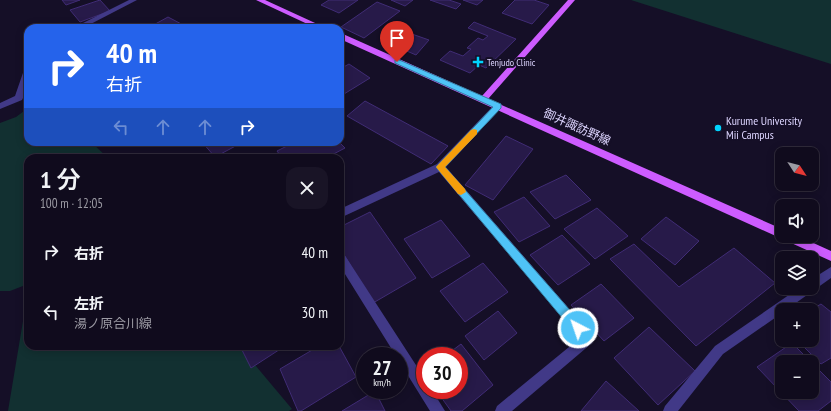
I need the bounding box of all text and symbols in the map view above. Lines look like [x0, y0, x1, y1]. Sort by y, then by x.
pin [380, 21, 414, 62]
icon: arrive [386, 27, 408, 49]
text: 40 m [106, 34, 157, 71]
icon: right [40, 40, 92, 92]
marker: Tenjudo Clinic [472, 56, 484, 68]
place label: Tenjudo Clinic [487, 56, 536, 69]
text: 右折 [106, 73, 142, 96]
street label: 御井諏訪野線 [541, 105, 613, 148]
place label: Kurume University Mii Campus [726, 113, 803, 142]
icon: left [110, 116, 132, 138]
icon: ahead [152, 116, 174, 138]
icon: ahead [194, 116, 216, 138]
icon: right [236, 116, 258, 138]
marker: Kurume University Mii Campus [713, 123, 723, 133]
north arrow [775, 147, 819, 191]
map controls [775, 147, 819, 399]
text: 1 分 [40, 164, 80, 195]
button: close [286, 167, 328, 209]
text: 100 m · 12:05 [40, 195, 103, 212]
button: sound [775, 199, 819, 243]
icon: right [40, 241, 62, 263]
text: 40 m [302, 243, 328, 262]
text: 右折 [74, 244, 104, 263]
button: layers [775, 251, 819, 295]
text: 左折 [74, 294, 104, 313]
icon: left [40, 301, 62, 323]
text: 30 m [302, 303, 328, 322]
button: + [775, 303, 819, 347]
position arrow [557, 307, 599, 349]
text: 湯ノ原合川線 [74, 315, 152, 332]
speed limit sign: 30 [416, 347, 468, 399]
text: 27 [372, 355, 392, 381]
button: − [775, 355, 819, 399]
text: km/h [373, 376, 391, 389]

